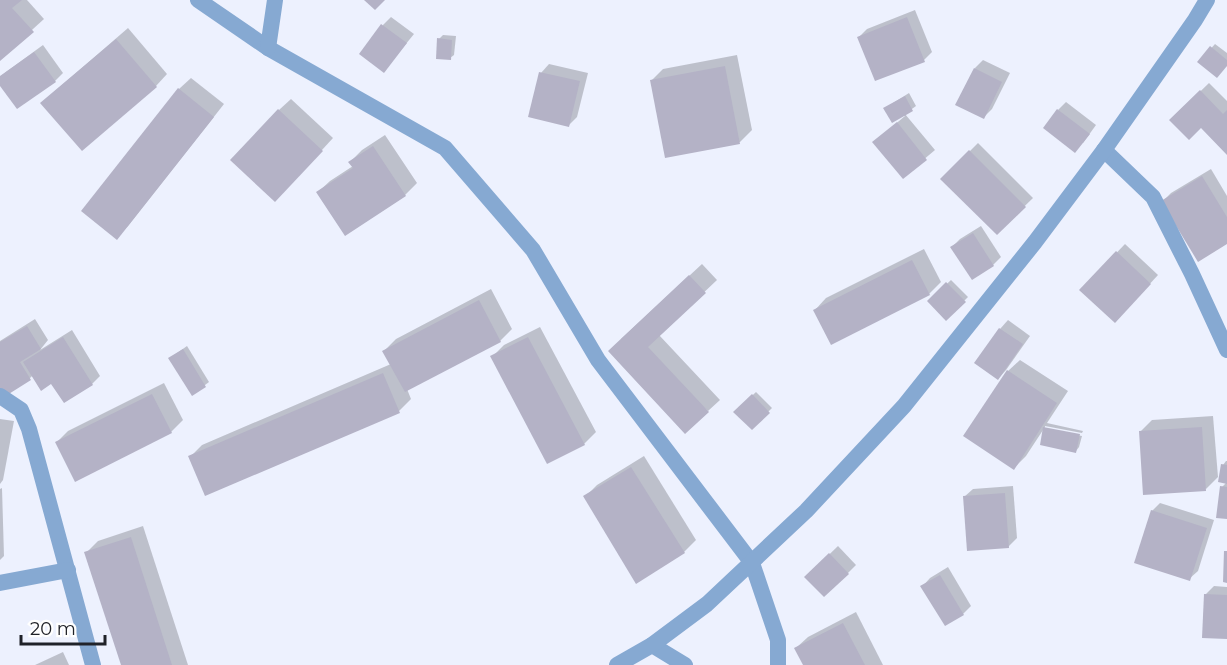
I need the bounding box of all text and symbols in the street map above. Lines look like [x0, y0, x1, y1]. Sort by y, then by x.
scale bar [21, 608, 105, 646]
text: 20 m [30, 618, 76, 640]

